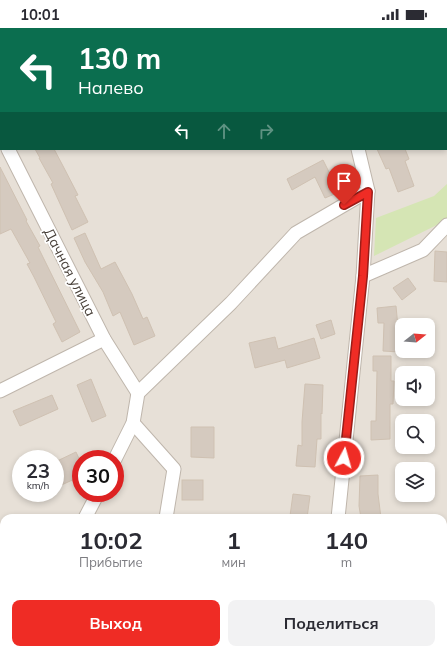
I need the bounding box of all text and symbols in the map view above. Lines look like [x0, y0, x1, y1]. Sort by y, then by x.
text: 10:01 [20, 5, 60, 24]
text: 130 m [78, 41, 161, 76]
icon: left [12, 44, 64, 96]
text: Налево [78, 76, 144, 99]
icon: left [171, 120, 193, 142]
icon: ahead [213, 120, 235, 142]
icon: right [255, 120, 277, 142]
pin [327, 164, 361, 205]
icon: arrive [333, 170, 355, 192]
street label: Дачная улица [40, 225, 100, 319]
north arrow [395, 318, 435, 358]
map controls [395, 318, 435, 502]
button: sound [395, 366, 435, 406]
button: search [395, 414, 435, 454]
position arrow [323, 437, 365, 479]
speed limit sign: 30 [72, 450, 124, 502]
text: 23 [26, 458, 50, 483]
button: layers [395, 462, 435, 502]
text: km/h [27, 479, 49, 492]
text: 10:02 [79, 525, 143, 555]
text: 1 [227, 525, 241, 555]
text: 140 [325, 525, 368, 555]
text: Прибытие [79, 554, 143, 570]
text: мин [222, 554, 246, 570]
text: m [341, 554, 352, 570]
button: Выход [12, 600, 220, 646]
button: Поделиться [228, 600, 435, 646]

